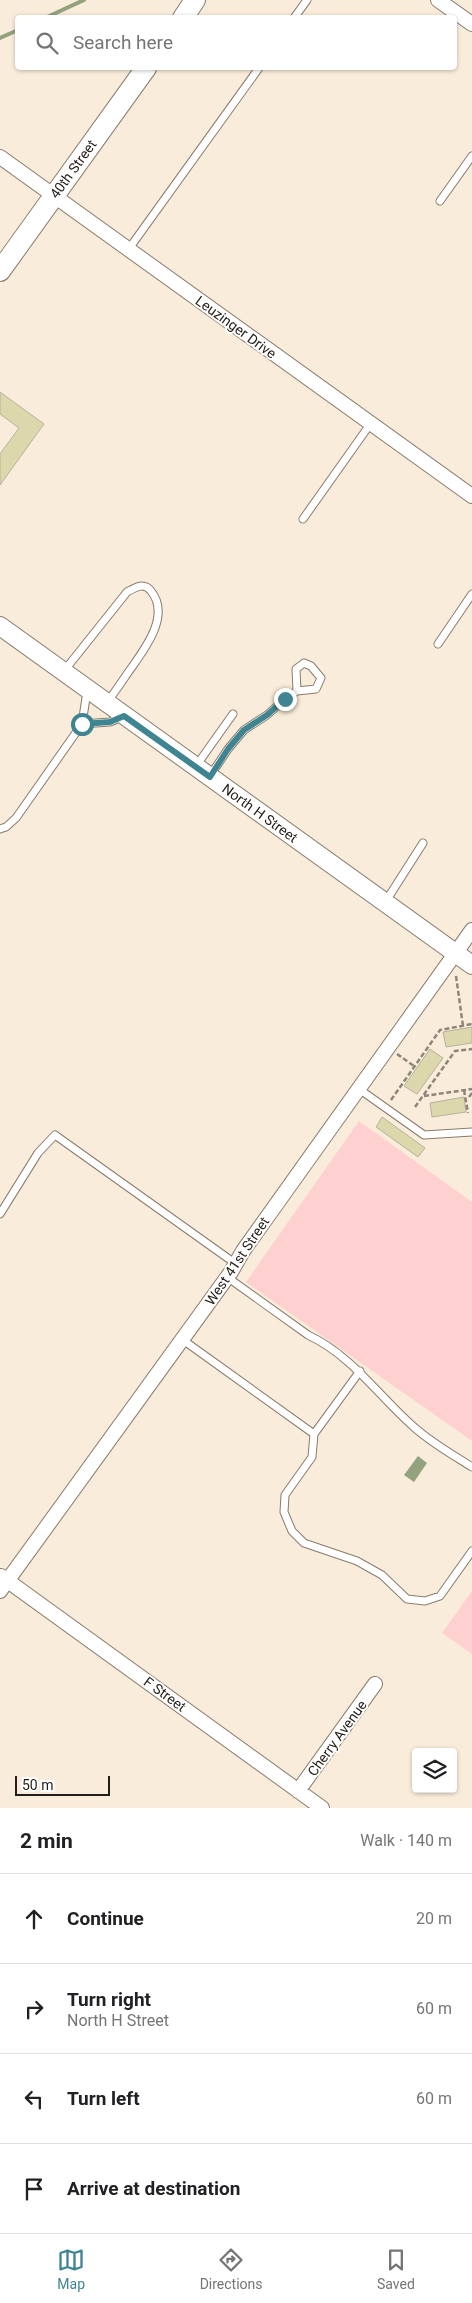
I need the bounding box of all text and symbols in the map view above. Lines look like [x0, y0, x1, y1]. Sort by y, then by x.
search box [15, 15, 457, 70]
icon: search [33, 29, 61, 57]
text: Search here [73, 31, 173, 54]
street label: 40th Street [46, 136, 100, 201]
street label: Leuzinger Drive [193, 292, 279, 362]
route end [274, 688, 297, 711]
route start [71, 713, 94, 736]
street label: North H Street [219, 780, 301, 846]
street label: West 41st Street [202, 1214, 273, 1308]
street label: F Street [141, 1673, 190, 1715]
street label: Cherry Avenue [304, 1697, 370, 1779]
map controls [412, 1748, 457, 1793]
button: layers [412, 1748, 457, 1793]
scale bar [15, 1773, 110, 1796]
text: 50 m [22, 1777, 54, 1793]
text: 2 min [20, 1829, 73, 1853]
text: Walk · 140 m [360, 1831, 452, 1850]
icon: ahead [20, 1905, 48, 1933]
text: Continue [67, 1907, 144, 1930]
text: 20 m [416, 1909, 452, 1928]
text: Turn right [67, 1988, 151, 2011]
icon: right [20, 1995, 48, 2023]
text: 60 m [416, 1999, 452, 2018]
text: North H Street [67, 2011, 169, 2030]
icon: left [20, 2085, 48, 2113]
text: Turn left [67, 2087, 140, 2110]
text: 60 m [416, 2089, 452, 2108]
icon: arrive [20, 2175, 48, 2203]
text: Arrive at destination [67, 2177, 240, 2200]
tab: Map [57, 2246, 85, 2292]
tab: Directions [200, 2246, 263, 2292]
tab: Saved [377, 2246, 415, 2292]

